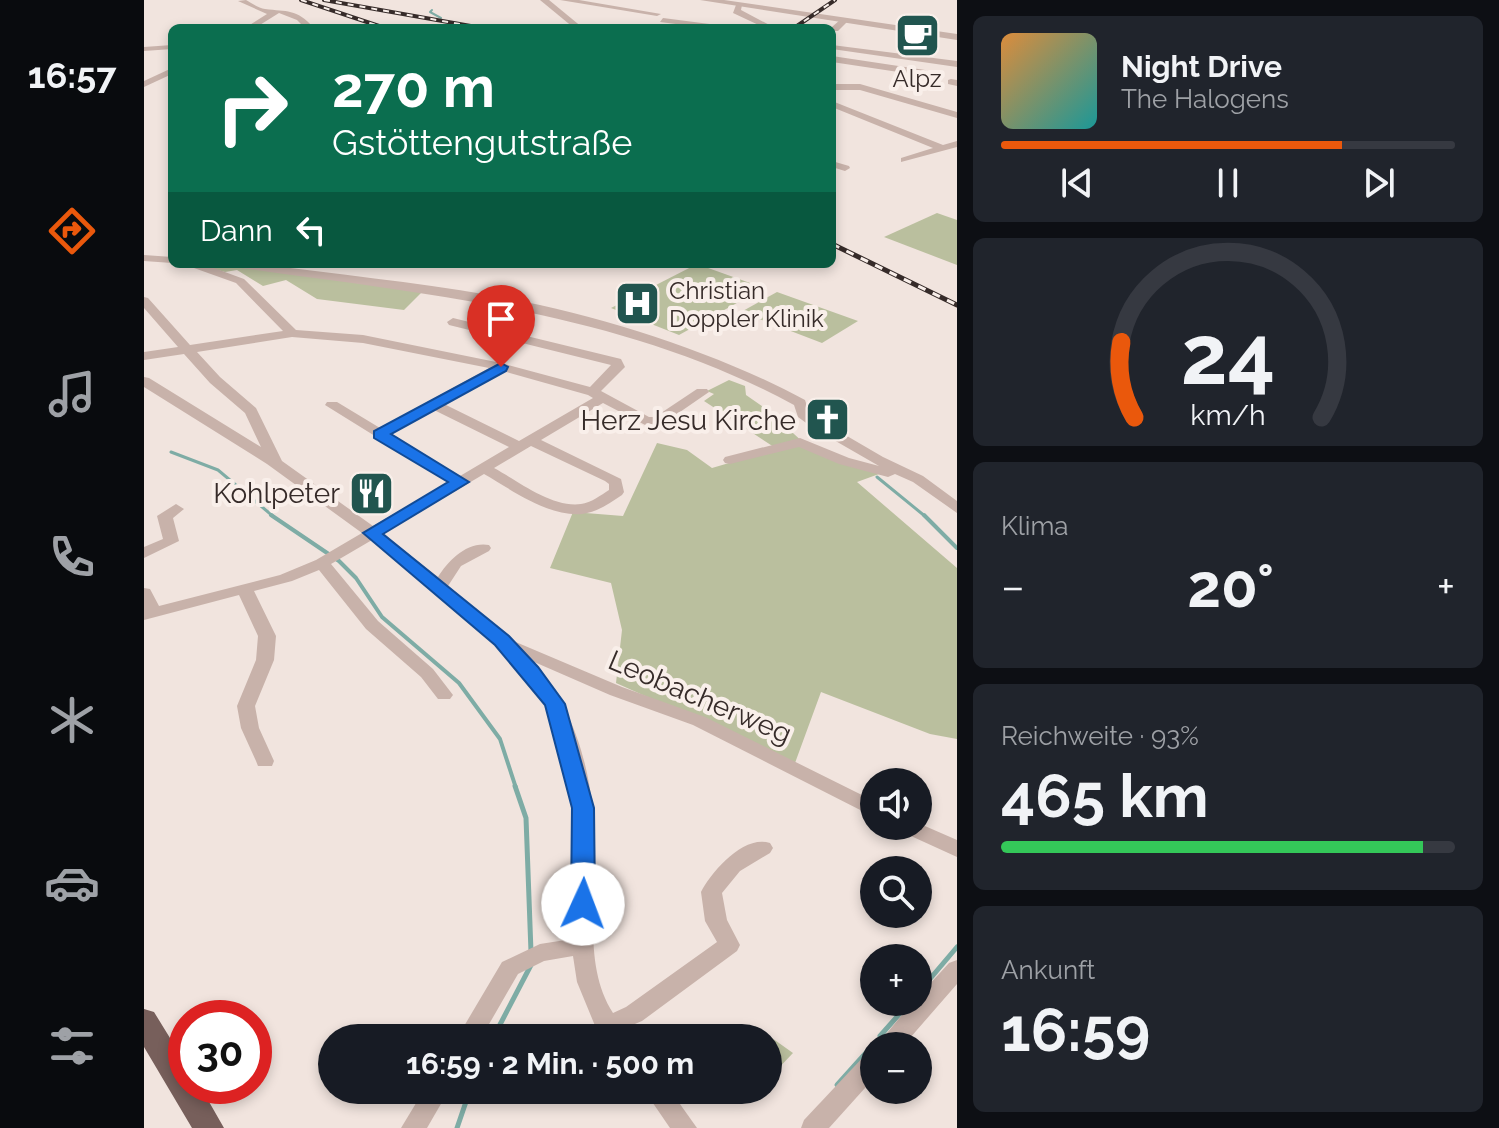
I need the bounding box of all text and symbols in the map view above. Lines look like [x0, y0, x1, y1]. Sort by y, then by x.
cafe icon: Alpz [893, 12, 941, 60]
text: Night Drive [1121, 49, 1282, 84]
text: 16:57 [28, 54, 116, 96]
text: 270 m [332, 54, 495, 120]
icon: right [200, 56, 304, 160]
place label: Alpz [892, 64, 942, 93]
text: The Halogens [1121, 84, 1289, 114]
text: Gstöttengutstraße [332, 121, 632, 163]
icon: previous [1055, 161, 1099, 205]
icon: pause [1206, 161, 1250, 205]
icon: next [1357, 161, 1401, 205]
icon: directions [44, 203, 100, 259]
icon: left [289, 208, 333, 252]
text: Dann [200, 213, 273, 248]
place label: Christian Doppler Klinik [669, 276, 824, 333]
hospital icon: Christian Doppler Klinik [614, 280, 662, 328]
pin [467, 285, 535, 367]
icon: arrive [479, 297, 523, 341]
text: 24 [1181, 306, 1275, 403]
icon: music [44, 366, 100, 422]
church icon: Herz Jesu Kirche [803, 396, 851, 444]
text: km/h [1190, 398, 1266, 432]
place label: Herz Jesu Kirche [581, 404, 796, 437]
restaurant icon: Kohlpeter [347, 469, 395, 517]
place label: Kohlpeter [213, 477, 340, 510]
text: Klima [1001, 511, 1069, 541]
icon: phone [44, 529, 100, 585]
text: 20° [1187, 551, 1274, 621]
text: − [1001, 561, 1025, 612]
text: + [1437, 561, 1455, 612]
street label: Leobacherweg [604, 644, 796, 750]
icon: climate [44, 692, 100, 748]
text: Reichweite · 93% [1001, 721, 1199, 751]
text: 465 km [1001, 761, 1209, 831]
map controls [860, 768, 932, 1104]
button: sound [860, 768, 932, 840]
icon: car [44, 855, 100, 911]
button: search [860, 856, 932, 928]
position arrow [541, 862, 625, 946]
button: + [860, 944, 932, 1016]
text: Ankunft [1001, 955, 1095, 985]
text: 16:59 [1001, 995, 1150, 1065]
speed limit sign: 30 [168, 1000, 272, 1104]
icon: filters [44, 1018, 100, 1074]
button: − [860, 1032, 932, 1104]
text: 16:59 · 2 Min. · 500 m [406, 1046, 694, 1081]

